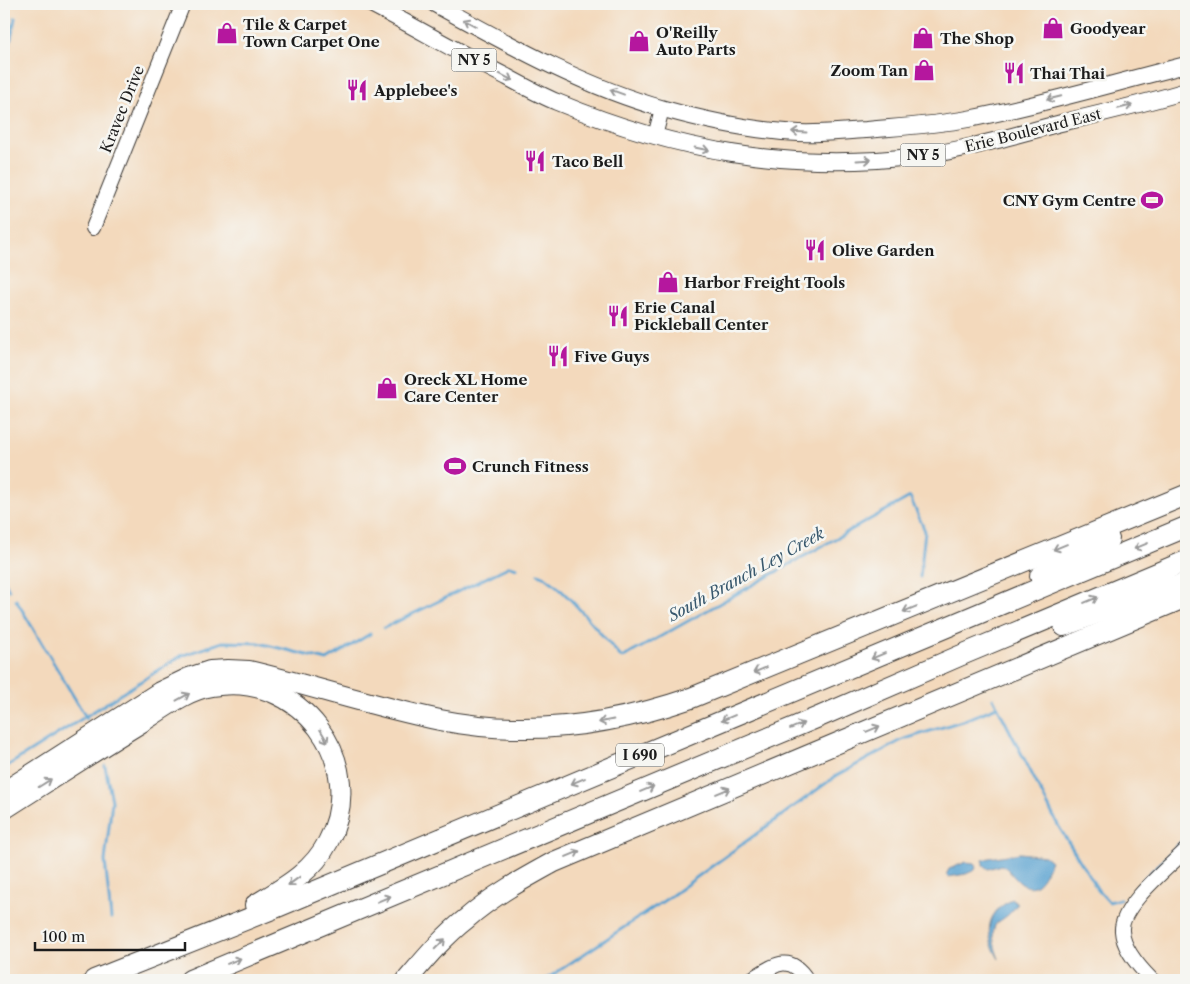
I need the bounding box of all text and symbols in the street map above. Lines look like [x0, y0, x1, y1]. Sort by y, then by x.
place label: Tile & Carpet Town Carpet One [243, 15, 380, 51]
shop icon: Goodyear [1040, 15, 1066, 41]
one-way arrow [462, 18, 477, 28]
place label: Goodyear [1070, 19, 1146, 38]
shop icon: Tile & Carpet Town Carpet One [214, 20, 240, 46]
place label: O'Reilly Auto Parts [655, 23, 736, 59]
shop icon: The Shop [910, 25, 936, 51]
shop icon: O'Reilly Auto Parts [626, 28, 652, 54]
place label: The Shop [940, 29, 1014, 48]
road number: NY 5 [452, 48, 496, 72]
shop icon: Zoom Tan [911, 57, 937, 83]
restaurant icon: Thai Thai [1001, 60, 1027, 86]
place label: Zoom Tan [830, 61, 909, 80]
street label: Kravec Drive [96, 63, 148, 155]
place label: Thai Thai [1030, 64, 1106, 83]
one-way arrow [499, 72, 514, 82]
restaurant icon: Applebee's [344, 77, 370, 103]
place label: Applebee's [373, 81, 458, 100]
one-way arrow [609, 87, 625, 96]
one-way arrow [1047, 94, 1063, 104]
one-way arrow [1117, 102, 1133, 112]
street label: Erie Boulevard East [963, 104, 1104, 156]
one-way arrow [791, 128, 807, 137]
one-way arrow [694, 144, 710, 154]
road number: NY 5 [900, 144, 946, 166]
restaurant icon: Taco Bell [522, 148, 548, 174]
place label: Taco Bell [552, 152, 623, 171]
one-way arrow [855, 156, 871, 165]
sports icon: CNY Gym Centre [1139, 187, 1165, 213]
place label: CNY Gym Centre [1003, 191, 1136, 210]
restaurant icon: Olive Garden [802, 237, 828, 263]
place label: Olive Garden [832, 241, 935, 260]
shop icon: Harbor Freight Tools [655, 269, 681, 295]
place label: Harbor Freight Tools [684, 273, 845, 292]
place label: Erie Canal Pickleball Center [634, 298, 769, 334]
restaurant icon: Erie Canal Pickleball Center [605, 303, 631, 329]
restaurant icon: Five Guys [545, 343, 571, 369]
place label: Five Guys [574, 347, 650, 366]
place label: Oreck XL Home Care Center [404, 370, 527, 406]
shop icon: Oreck XL Home Care Center [374, 375, 400, 401]
sports icon: Crunch Fitness [442, 453, 468, 479]
place label: Crunch Fitness [472, 457, 589, 476]
water label: South Branch Ley Creek [664, 522, 828, 626]
one-way arrow [1134, 542, 1149, 552]
one-way arrow [1053, 543, 1068, 552]
one-way arrow [1083, 595, 1098, 605]
one-way arrow [903, 604, 918, 614]
one-way arrow [871, 651, 886, 661]
one-way arrow [752, 667, 767, 676]
one-way arrow [175, 692, 190, 701]
one-way arrow [721, 714, 736, 724]
one-way arrow [598, 717, 614, 727]
one-way arrow [789, 721, 804, 731]
one-way arrow [865, 723, 880, 733]
one-way arrow [320, 729, 330, 743]
road number: I 690 [616, 744, 664, 766]
one-way arrow [571, 777, 586, 786]
one-way arrow [37, 778, 51, 788]
one-way arrow [639, 783, 654, 793]
one-way arrow [715, 786, 730, 796]
one-way arrow [565, 849, 580, 858]
one-way arrow [288, 875, 301, 886]
one-way arrow [377, 893, 392, 902]
scale bar [35, 919, 185, 951]
text: 100 m [42, 927, 85, 946]
one-way arrow [434, 938, 446, 951]
one-way arrow [226, 956, 241, 965]

